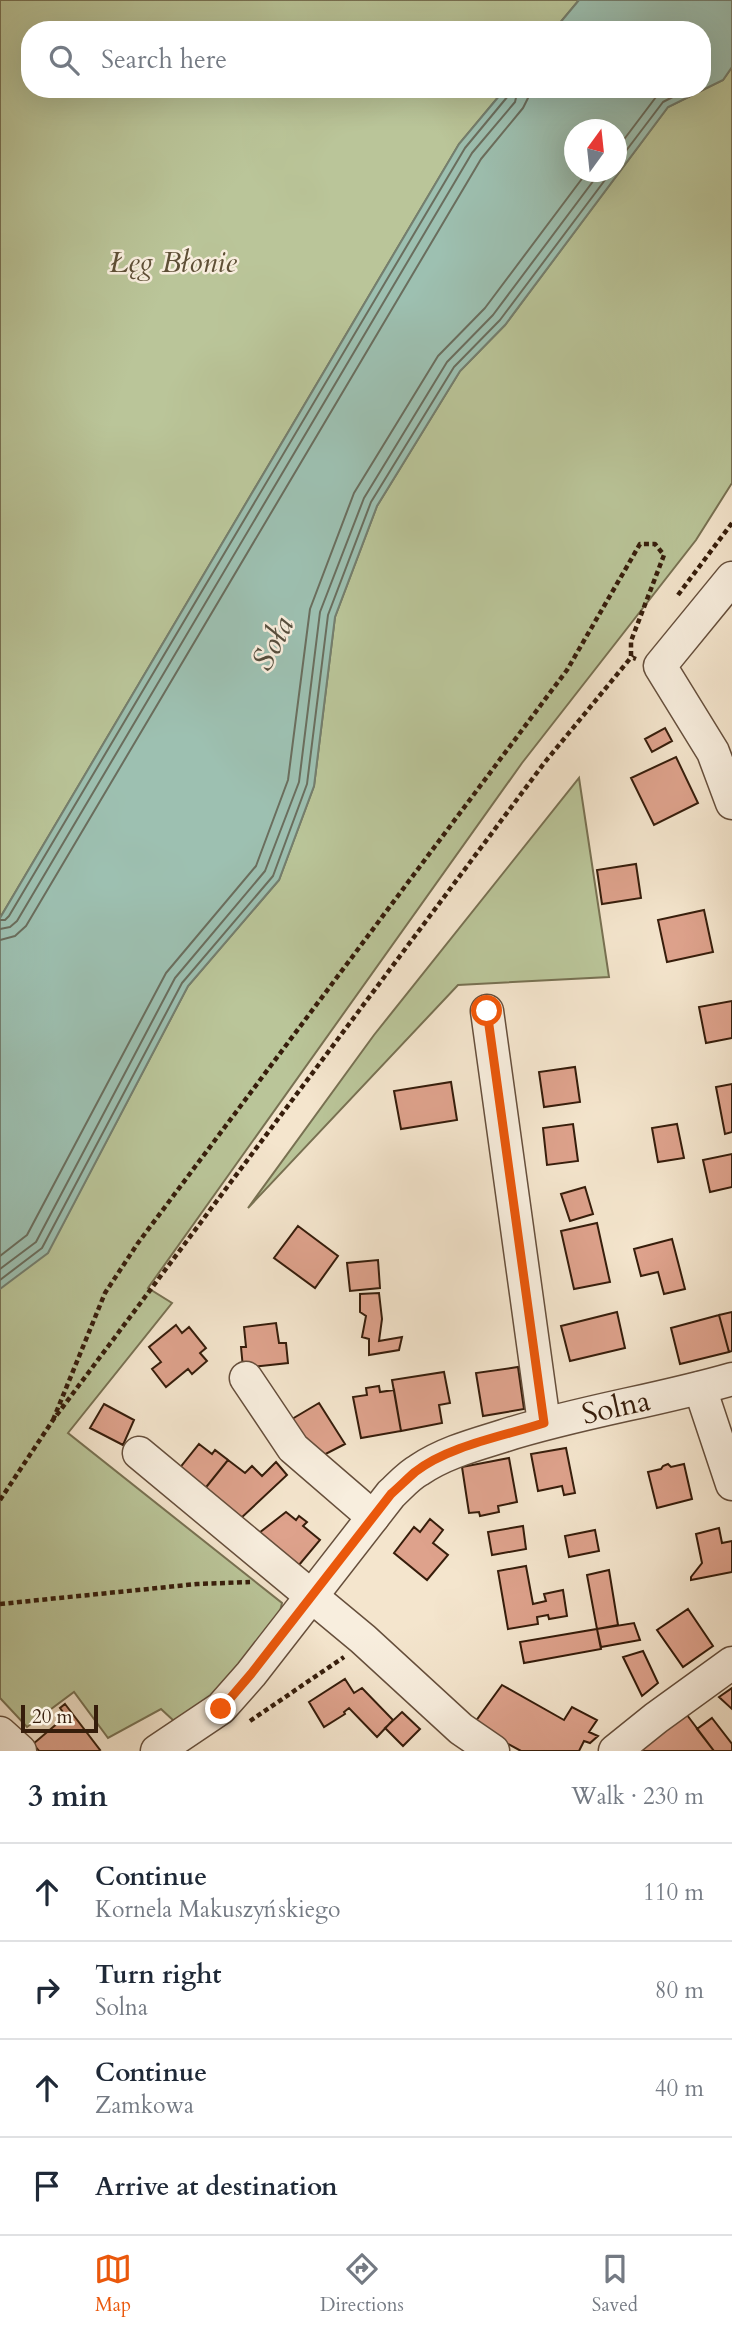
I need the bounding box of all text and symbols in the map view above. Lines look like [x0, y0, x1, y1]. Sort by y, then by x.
search box [21, 21, 711, 98]
icon: search [45, 41, 83, 79]
text: Search here [101, 42, 227, 77]
north arrow [564, 119, 627, 182]
park label: Łęg Błonie [109, 242, 237, 283]
water label: Soła [241, 609, 305, 678]
route start [471, 995, 502, 1026]
street label: Solna [578, 1380, 654, 1435]
route end [205, 1693, 236, 1724]
scale bar [21, 1702, 98, 1734]
text: 20 m [32, 1704, 73, 1730]
text: 3 min [28, 1776, 108, 1817]
text: Walk · 230 m [571, 1781, 704, 1812]
text: Continue [95, 1859, 207, 1894]
icon: ahead [28, 1873, 66, 1911]
text: 110 m [643, 1877, 704, 1908]
text: Kornela Makuszyńskiego [95, 1894, 340, 1925]
text: Turn right [95, 1957, 222, 1992]
icon: right [28, 1971, 66, 2009]
text: 80 m [655, 1975, 704, 2006]
text: Solna [95, 1992, 148, 2023]
text: Continue [95, 2055, 207, 2090]
icon: ahead [28, 2069, 66, 2107]
text: 40 m [655, 2073, 704, 2104]
text: Zamkowa [95, 2090, 194, 2121]
icon: arrive [28, 2167, 66, 2205]
text: Arrive at destination [95, 2169, 338, 2204]
tab: Map [94, 2250, 132, 2318]
tab: Directions [320, 2250, 404, 2318]
tab: Saved [592, 2250, 638, 2318]

